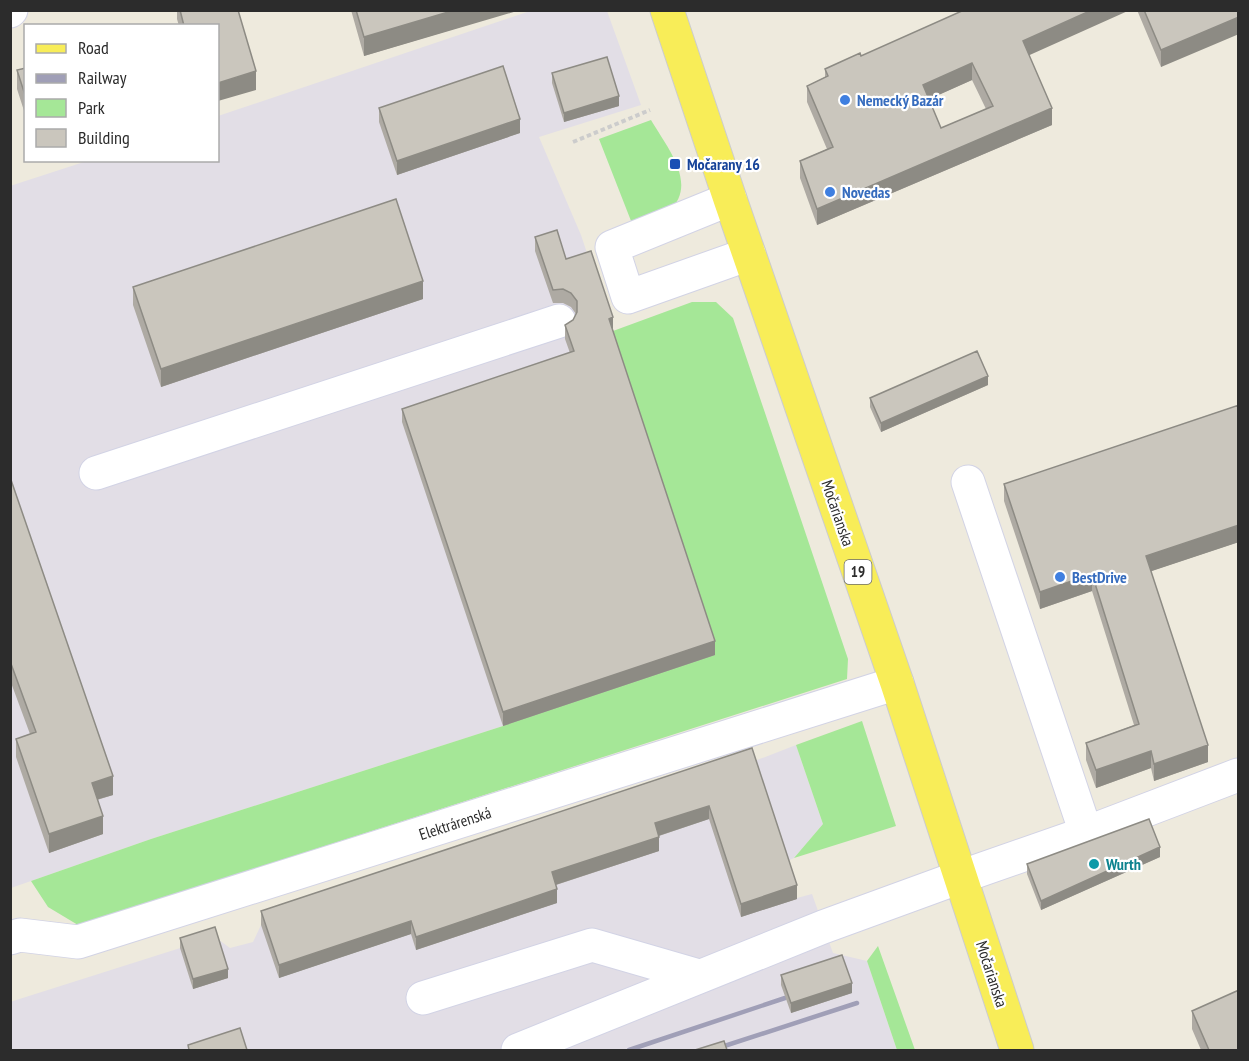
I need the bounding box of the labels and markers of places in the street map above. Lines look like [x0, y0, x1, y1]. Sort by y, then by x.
place label: Nemecký Bazár [857, 90, 944, 110]
marker: Nemecký Bazár [838, 93, 852, 107]
place label: Močarany 16 [687, 154, 760, 174]
marker: Močarany 16 [668, 157, 682, 171]
place label: Novedas [842, 182, 890, 202]
marker: Novedas [823, 185, 837, 199]
place label: BestDrive [1072, 567, 1127, 587]
marker: BestDrive [1053, 570, 1067, 584]
place label: Wurth [1105, 854, 1141, 874]
marker: Wurth [1087, 857, 1101, 871]

